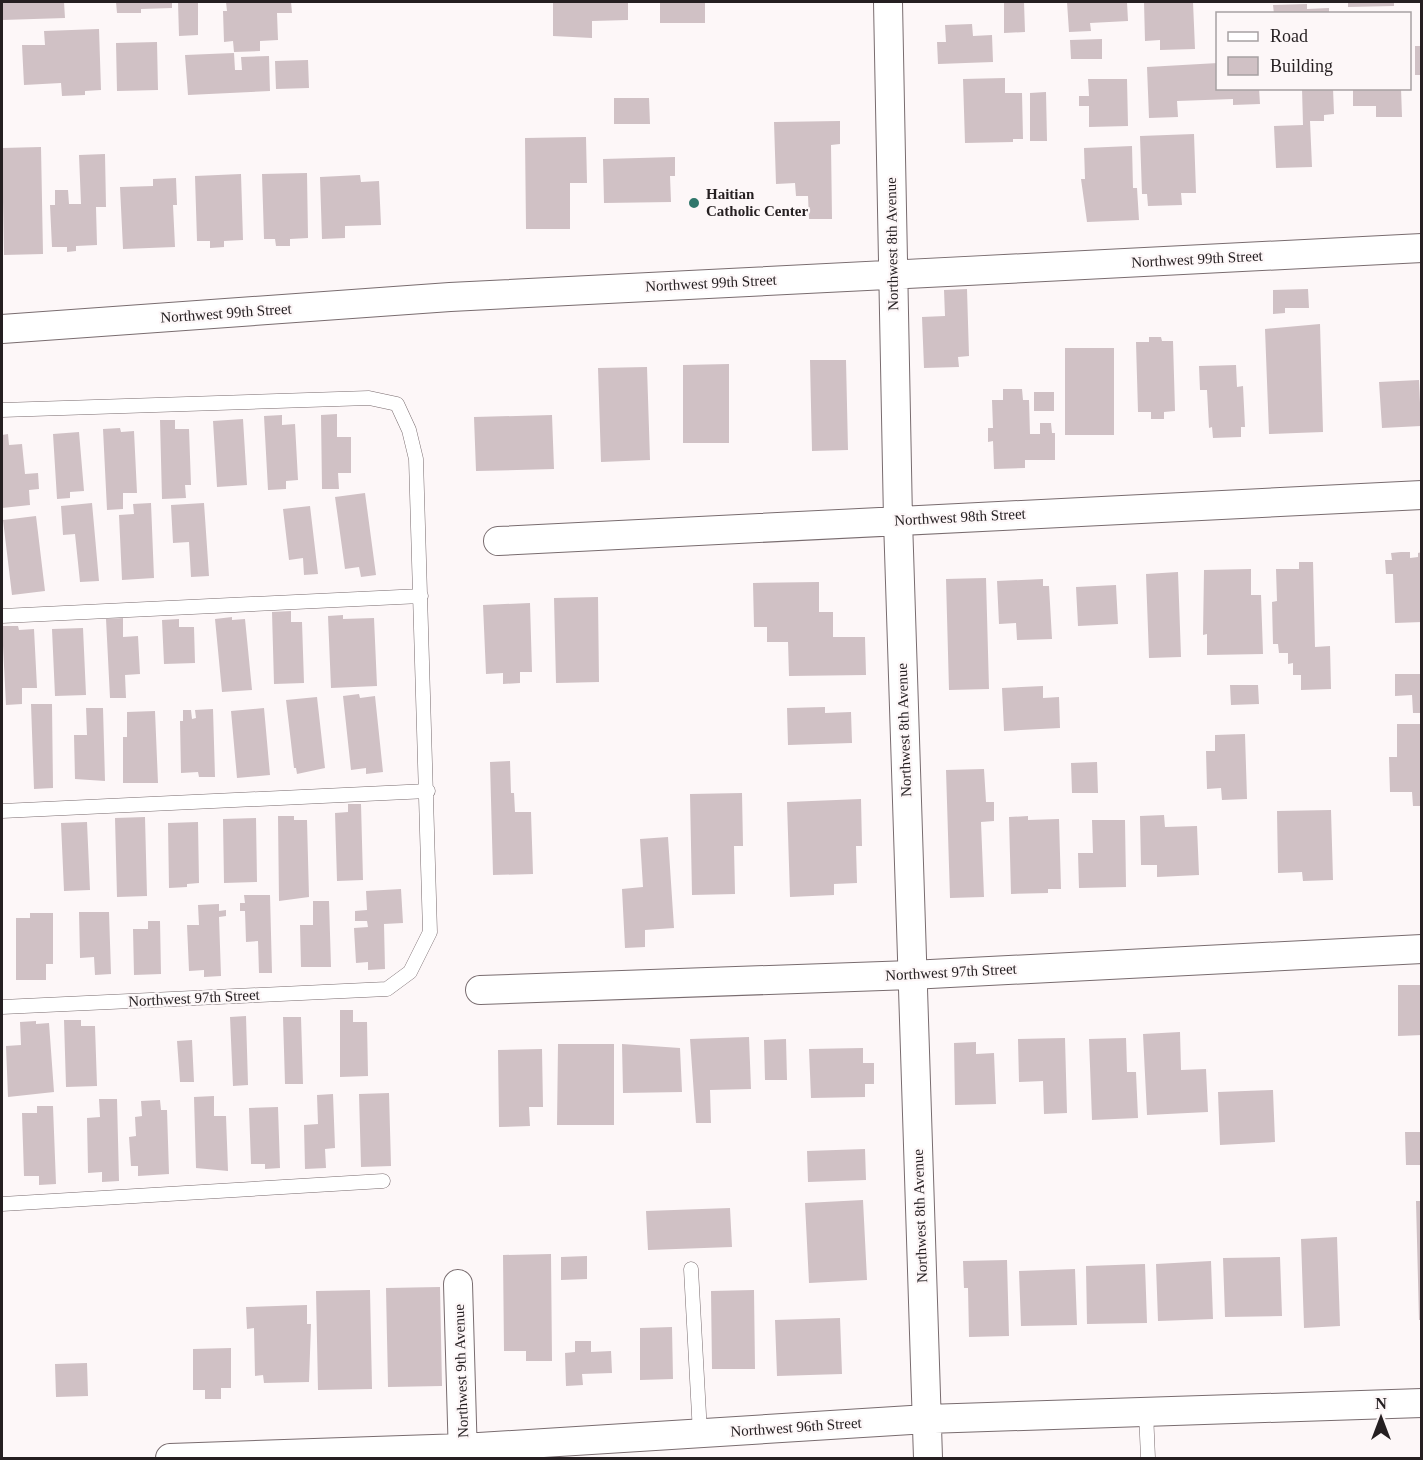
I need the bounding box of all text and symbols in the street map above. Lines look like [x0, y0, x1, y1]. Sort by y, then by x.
legend [1216, 12, 1411, 90]
text: Road [1270, 26, 1308, 46]
text: Building [1270, 56, 1333, 76]
street label: Northwest 8th Avenue [883, 177, 901, 311]
place label: Haitian Catholic Center [706, 186, 808, 219]
marker: Haitian Catholic Center [687, 196, 701, 210]
street label: Northwest 99th Street [1131, 248, 1264, 270]
street label: Northwest 99th Street [645, 272, 778, 294]
street label: Northwest 99th Street [160, 300, 293, 326]
street label: Northwest 98th Street [894, 506, 1027, 528]
street label: Northwest 8th Avenue [894, 662, 914, 797]
street label: Northwest 97th Street [885, 961, 1018, 983]
street label: Northwest 97th Street [128, 987, 261, 1009]
street label: Northwest 8th Avenue [910, 1148, 930, 1283]
street label: Northwest 9th Avenue [451, 1303, 471, 1438]
north arrow [1351, 1388, 1411, 1448]
text: N [1375, 1395, 1387, 1412]
street label: Northwest 96th Street [730, 1414, 863, 1440]

